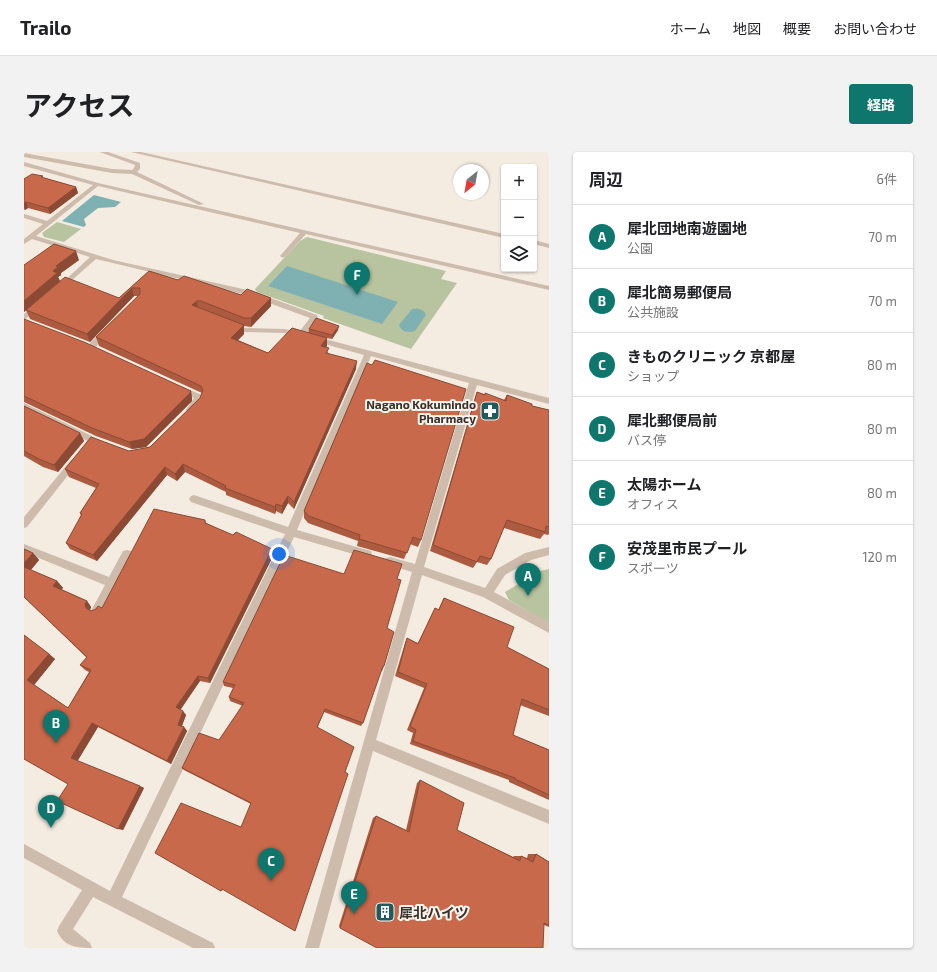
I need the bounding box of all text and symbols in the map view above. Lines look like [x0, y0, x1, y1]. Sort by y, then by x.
text: Trailo [20, 16, 72, 39]
text: ホーム [669, 20, 711, 37]
text: 地図 [733, 20, 761, 37]
text: 概要 [783, 20, 811, 37]
text: お問い合わせ [833, 20, 917, 37]
button: 経路 [849, 84, 913, 124]
text: アクセス [24, 88, 135, 122]
north arrow [453, 164, 489, 200]
map controls [501, 164, 537, 272]
button: + [501, 164, 537, 200]
text: 周辺 [589, 169, 623, 189]
text: 6件 [877, 171, 897, 187]
button: − [501, 200, 537, 236]
text: 犀北団地南遊園地 [627, 219, 747, 237]
text: A [598, 229, 606, 245]
text: 70 m [868, 229, 897, 245]
button: layers [501, 236, 537, 272]
text: 公園 [627, 240, 653, 256]
pin: F [344, 262, 370, 295]
text: 犀北簡易郵便局 [627, 283, 732, 301]
text: B [598, 293, 606, 309]
text: 70 m [868, 293, 897, 309]
text: 公共施設 [627, 304, 679, 320]
text: きものクリニック 京都屋 [627, 347, 795, 365]
text: C [598, 357, 606, 373]
text: 80 m [867, 357, 897, 373]
text: ショップ [627, 368, 679, 384]
place label: Nagano Kokumindo Pharmacy [366, 397, 476, 426]
pharmacy icon: Nagano Kokumindo Pharmacy [479, 400, 501, 422]
text: 犀北郵便局前 [627, 411, 717, 429]
text: D [598, 421, 606, 437]
text: 80 m [867, 421, 897, 437]
text: バス停 [627, 432, 666, 448]
text: 太陽ホーム [627, 475, 702, 493]
text: E [598, 485, 606, 501]
text: 80 m [867, 485, 897, 501]
text: オフィス [627, 496, 679, 512]
text: 安茂里市民プール [627, 539, 747, 557]
your location [269, 544, 289, 564]
text: F [598, 549, 606, 565]
text: 120 m [862, 549, 897, 565]
text: スポーツ [627, 560, 679, 576]
pin: A [515, 563, 541, 596]
pin: B [43, 710, 69, 743]
pin: D [38, 795, 64, 828]
pin: C [258, 848, 284, 881]
pin: E [341, 881, 367, 914]
building icon: 犀北ハイツ [374, 901, 396, 923]
place label: 犀北ハイツ [399, 904, 469, 921]

